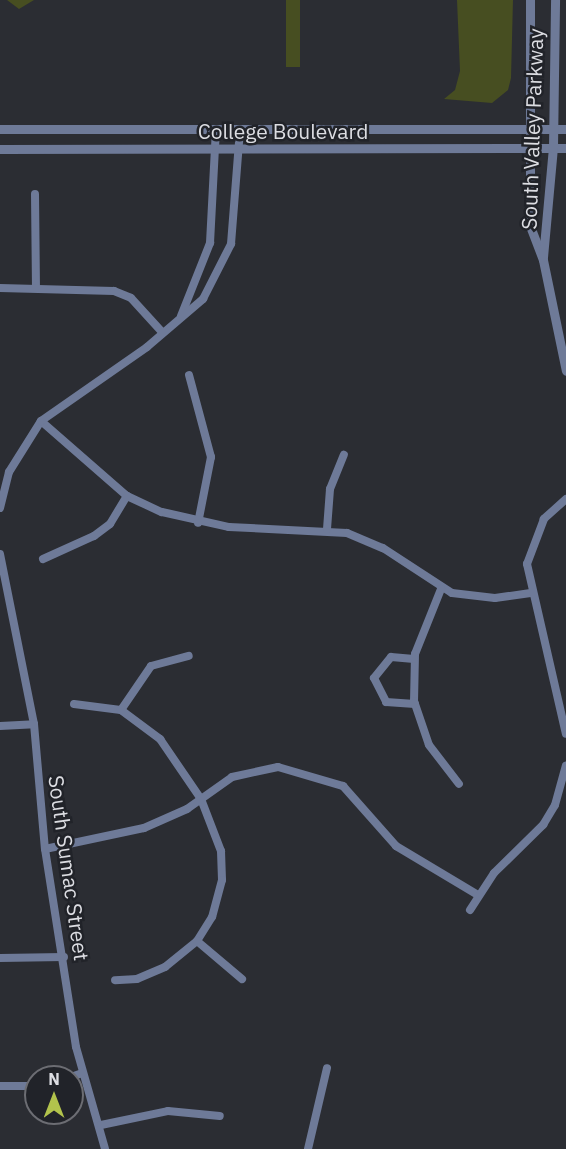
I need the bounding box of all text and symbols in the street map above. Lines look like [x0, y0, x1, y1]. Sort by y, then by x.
street label: South Valley Parkway [516, 28, 548, 230]
street label: College Boulevard [198, 118, 368, 144]
street label: South Sumac Street [44, 774, 94, 962]
north arrow [24, 1065, 84, 1125]
text: N [48, 1069, 60, 1089]

